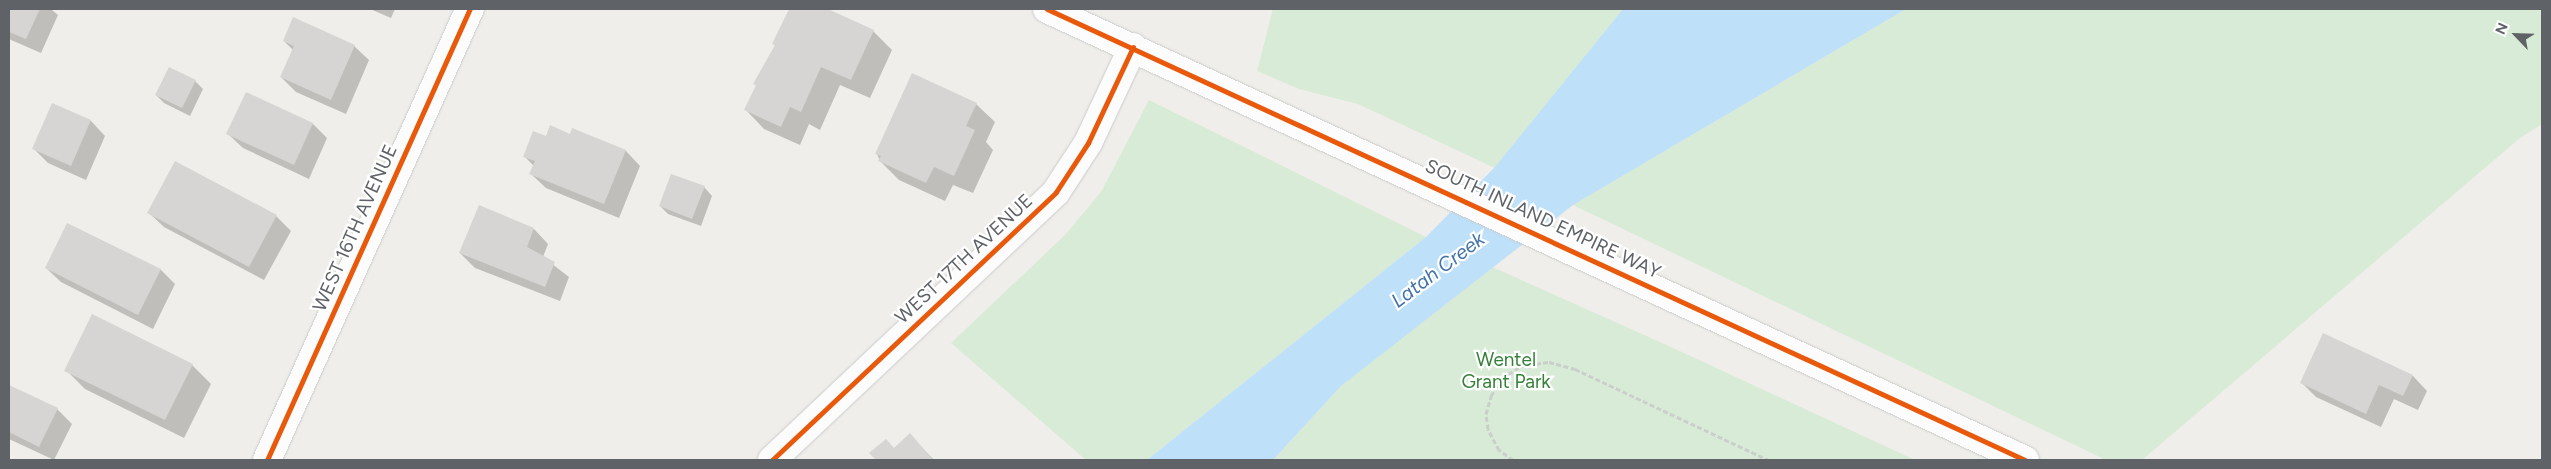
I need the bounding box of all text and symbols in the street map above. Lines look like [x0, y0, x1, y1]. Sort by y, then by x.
north arrow [2491, 10, 2541, 60]
text: N [2492, 20, 2512, 37]
street label: WEST 16TH AVENUE [308, 141, 402, 315]
street label: SOUTH INLAND EMPIRE WAY [1422, 154, 1664, 284]
street label: WEST 17TH AVENUE [891, 189, 1037, 329]
water label: Latah Creek [1387, 227, 1489, 313]
park label: Wentel Grant Park [1461, 349, 1551, 393]

